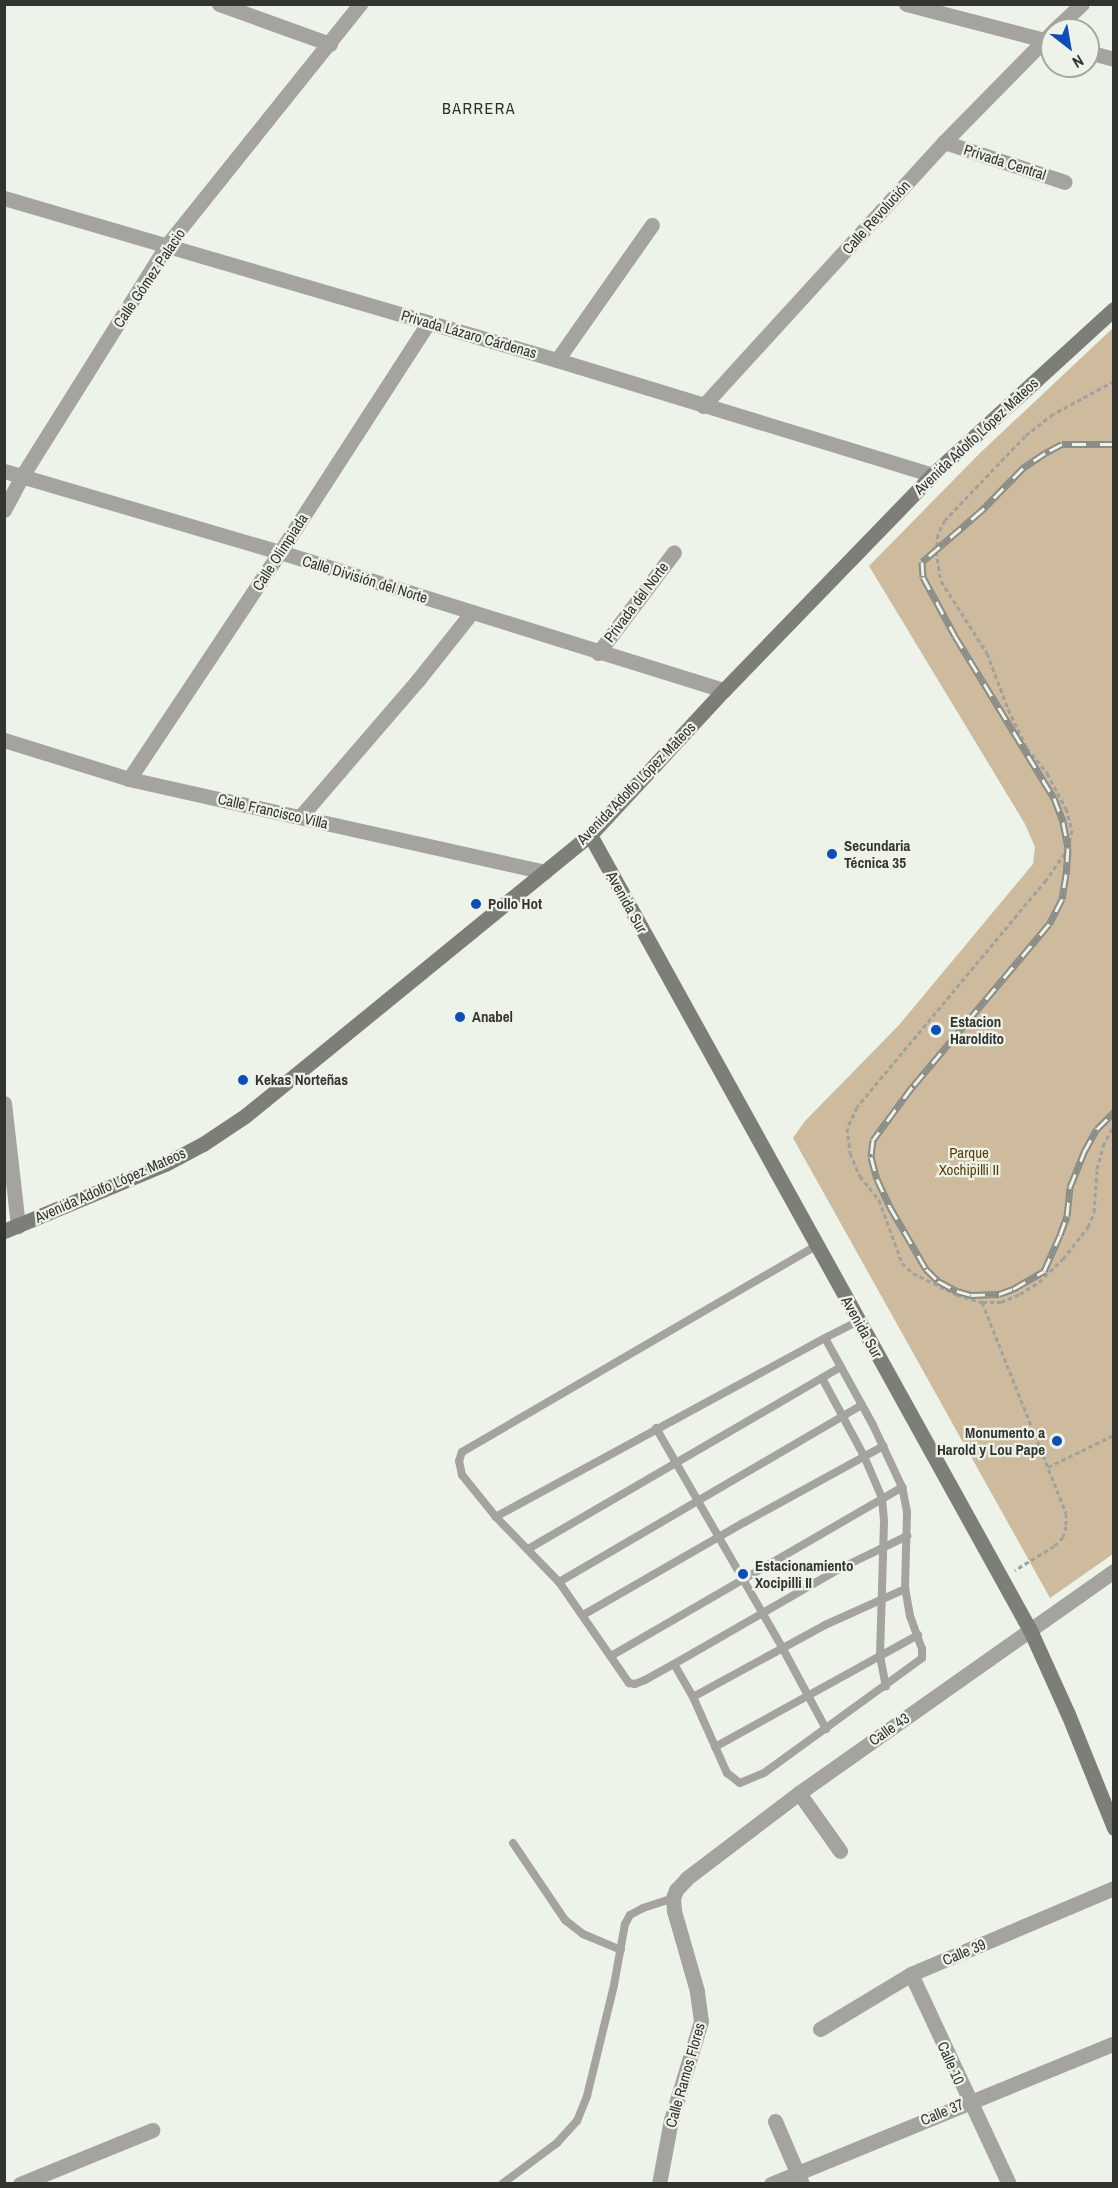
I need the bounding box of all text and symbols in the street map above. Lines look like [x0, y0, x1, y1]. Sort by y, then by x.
north arrow [1040, 18, 1100, 78]
text: N [1069, 50, 1088, 74]
district label: BARRERA [442, 98, 516, 118]
street label: Privada Central [962, 140, 1048, 184]
street label: Calle Revolución [838, 176, 914, 258]
street label: Calle Gómez Palacio [109, 225, 189, 331]
street label: Privada Lázaro Cárdenas [399, 306, 539, 362]
street label: Avenida Adolfo López Mateos [910, 374, 1042, 498]
street label: Calle Olimpiada [248, 510, 312, 594]
street label: Calle División del Norte [300, 551, 430, 607]
street label: Privada del Norte [600, 558, 672, 646]
street label: Avenida Adolfo López Mateos [573, 718, 699, 848]
street label: Calle Francisco Villa [216, 790, 330, 832]
place label: Secundaria Técnica 35 [844, 836, 910, 871]
marker: Secundaria Técnica 35 [825, 847, 839, 861]
street label: Avenida Sur [603, 868, 651, 936]
place label: Pollo Hot [488, 895, 542, 913]
marker: Pollo Hot [469, 897, 483, 911]
place label: Anabel [472, 1008, 513, 1026]
marker: Anabel [453, 1010, 467, 1024]
place label: Estacion Haroldito [950, 1012, 1004, 1047]
marker: Estacion Haroldito [927, 1021, 945, 1039]
place label: Kekas Norteñas [255, 1071, 348, 1089]
marker: Kekas Norteñas [236, 1073, 250, 1087]
street label: Avenida Adolfo López Mateos [31, 1143, 189, 1227]
park label: Parque Xochipilli II [939, 1143, 999, 1178]
street label: Avenida Sur [838, 1293, 886, 1361]
place label: Monumento a Harold y Lou Pape [937, 1423, 1045, 1458]
marker: Monumento a Harold y Lou Pape [1050, 1434, 1064, 1448]
place label: Estacionamiento Xocipilli II [755, 1556, 853, 1591]
marker: Estacionamiento Xocipilli II [736, 1567, 750, 1581]
street label: Calle 43 [865, 1709, 913, 1749]
street label: Calle 39 [940, 1935, 988, 1969]
street label: Calle Ramos Flores [661, 2021, 709, 2129]
street label: Calle 10 [934, 2039, 968, 2087]
street label: Calle 37 [918, 2095, 966, 2129]

